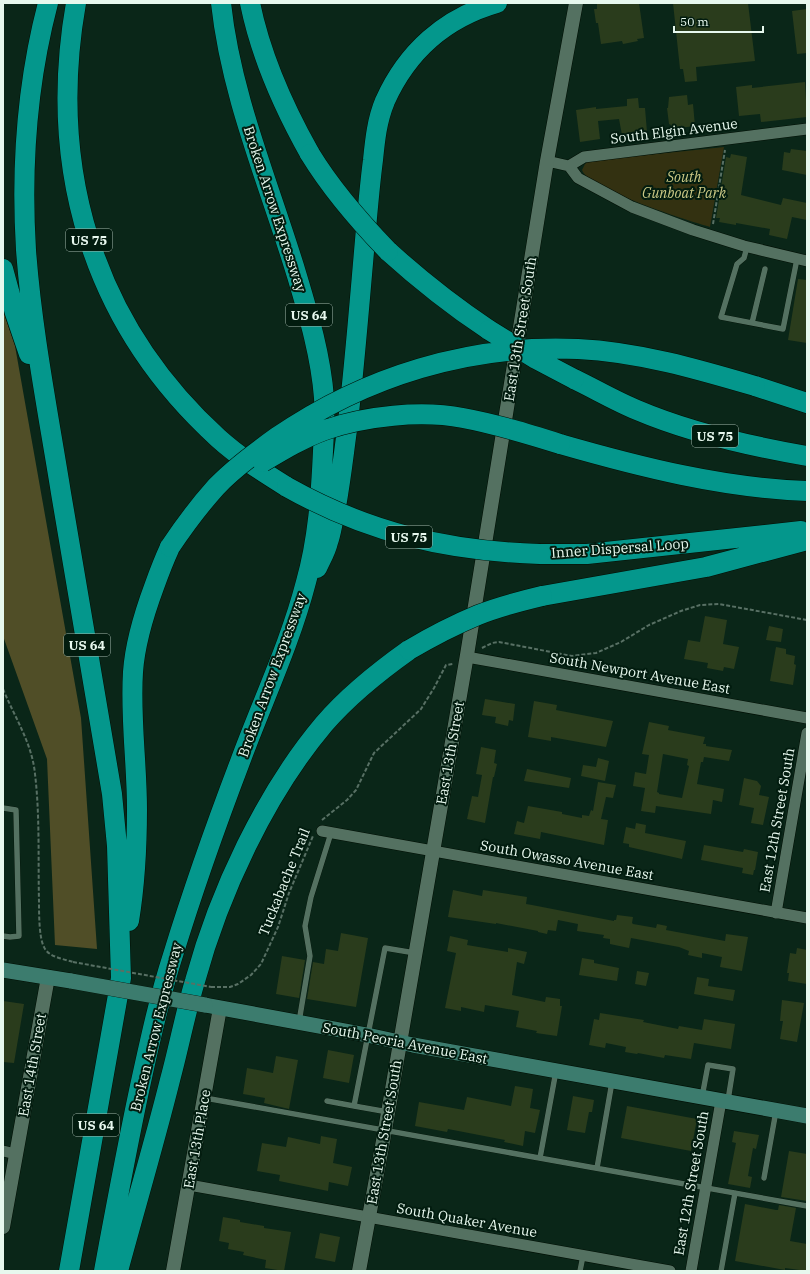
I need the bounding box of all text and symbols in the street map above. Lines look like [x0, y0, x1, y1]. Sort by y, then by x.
scale bar [674, 8, 763, 34]
text: 50 m [680, 14, 709, 29]
street label: South Elgin Avenue [609, 114, 739, 148]
street label: Broken Arrow Expressway [240, 124, 311, 295]
park label: South Gunboat Park [642, 168, 727, 202]
road number: US 75 [66, 229, 112, 251]
street label: East 13th Street South [500, 255, 540, 403]
road number: US 64 [286, 304, 332, 326]
road number: US 75 [692, 425, 738, 447]
road number: US 75 [386, 526, 432, 548]
street label: Inner Dispersal Loop [551, 534, 689, 562]
street label: Broken Arrow Expressway [234, 590, 310, 760]
road number: US 64 [64, 634, 110, 656]
street label: South Newport Avenue East [548, 648, 732, 698]
street label: East 13th Street [432, 700, 468, 806]
street label: East 12th Street South [755, 746, 799, 894]
street label: Tuckabache Trail [254, 825, 314, 939]
street label: South Owasso Avenue East [479, 836, 655, 884]
street label: Broken Arrow Expressway [126, 940, 186, 1113]
street label: East 14th Street [14, 1012, 50, 1118]
street label: South Peoria Avenue East [321, 1018, 489, 1068]
street label: East 13th Street South [362, 1058, 406, 1206]
street label: East 13th Place [179, 1088, 215, 1190]
street label: East 12th Street South [669, 1109, 713, 1257]
road number: US 64 [73, 1114, 119, 1136]
street label: South Quaker Avenue [395, 1199, 539, 1241]

